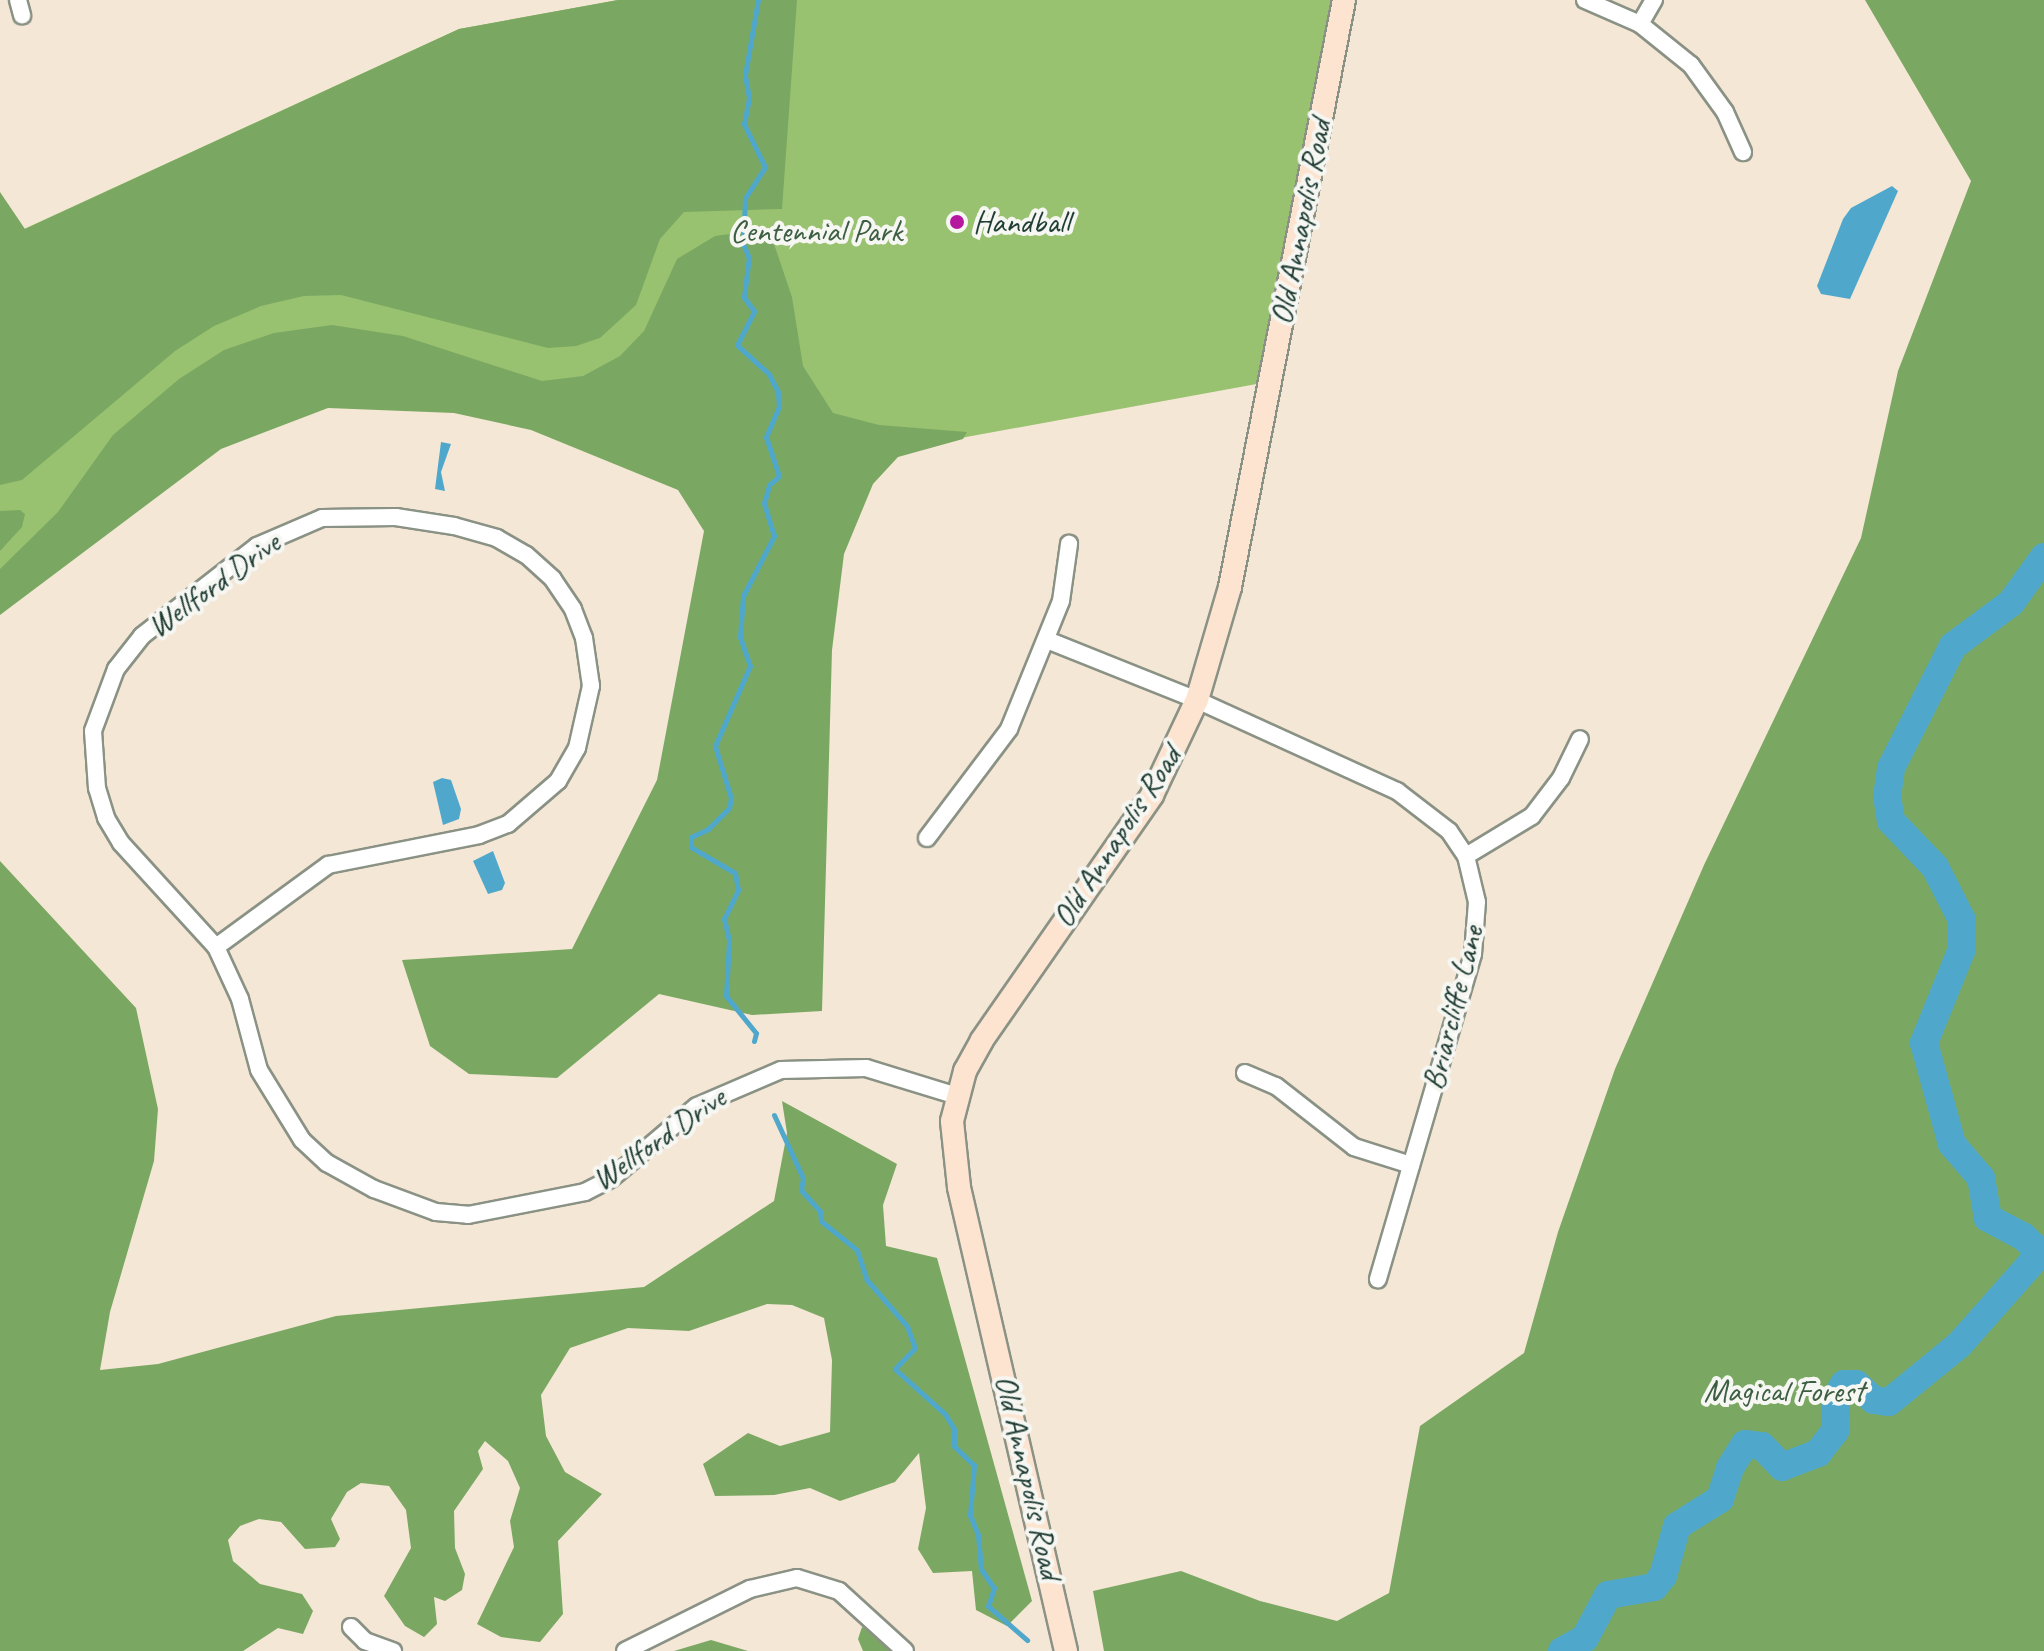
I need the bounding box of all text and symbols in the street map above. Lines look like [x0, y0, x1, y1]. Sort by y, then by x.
street label: Old Annapolis Road [1262, 116, 1340, 328]
place label: Handball [973, 203, 1070, 241]
park label: Centennial Park [729, 212, 903, 250]
marker: Handball [948, 213, 966, 231]
street label: Wellford Drive [140, 524, 288, 646]
street label: Old Annapolis Road [1044, 739, 1190, 935]
street label: Briarcliffe Lane [1414, 922, 1492, 1094]
street label: Wellford Drive [585, 1079, 733, 1199]
street label: Old Annapolis Road [986, 1371, 1070, 1583]
park label: Magical Forest [1704, 1372, 1864, 1410]

